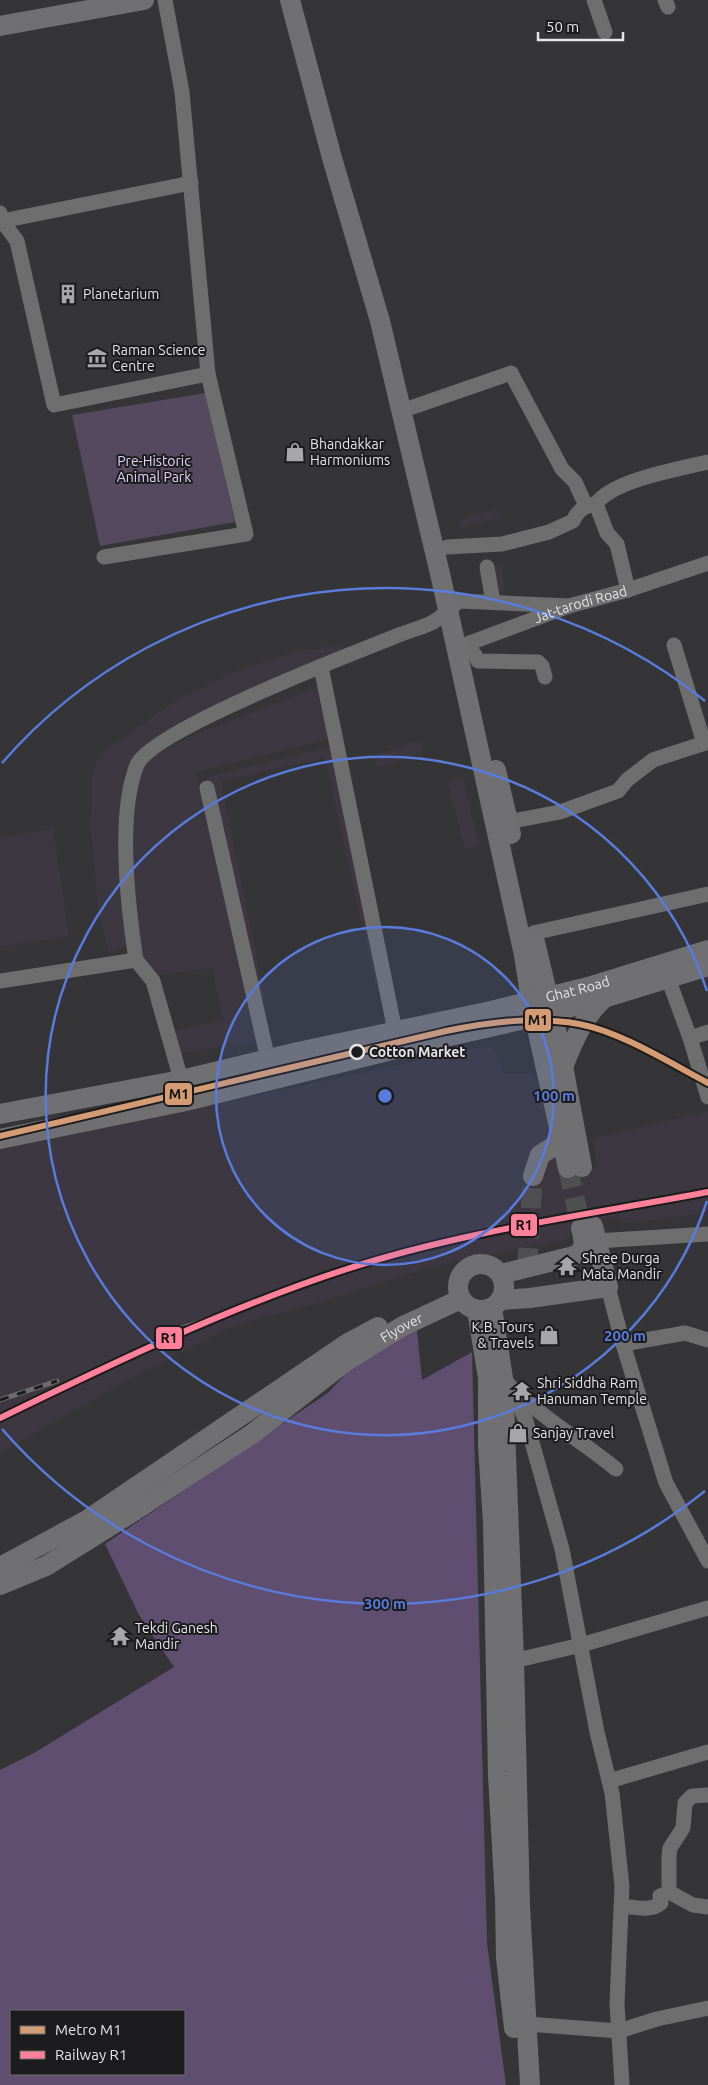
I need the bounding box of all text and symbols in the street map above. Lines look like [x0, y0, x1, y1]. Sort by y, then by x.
scale bar [538, 10, 623, 42]
text: 50 m [546, 18, 579, 35]
building icon: Planetarium [57, 283, 79, 305]
place label: Planetarium [83, 286, 159, 302]
place label: Raman Science Centre [112, 342, 206, 374]
museum icon: Raman Science Centre [86, 347, 108, 369]
place label: Bhandakkar Harmoniums [310, 436, 390, 468]
shop icon: Bhandakkar Harmoniums [284, 441, 306, 463]
park label: Pre-Historic Animal Park [117, 453, 191, 485]
street label: Jat-tarodi Road [532, 583, 629, 626]
street label: Ghat Road [544, 973, 611, 1005]
line badge: M1 [524, 1008, 552, 1032]
text: M1 [528, 1012, 548, 1028]
marker: Cotton Market [349, 1044, 365, 1060]
place label: Cotton Market [369, 1044, 465, 1060]
line badge: M1 [164, 1082, 193, 1106]
text: M1 [169, 1086, 189, 1102]
centre of rings [376, 1087, 394, 1105]
text: 100 m [533, 1087, 575, 1104]
line badge: R1 [510, 1213, 538, 1237]
text: R1 [515, 1217, 533, 1233]
place label: Shree Durga Mata Mandir [582, 1250, 662, 1282]
temple icon: Shree Durga Mata Mandir [556, 1255, 578, 1277]
street label: Flyover [377, 1310, 426, 1346]
place label: K.B. Tours & Travels [472, 1319, 534, 1351]
shop icon: K.B. Tours & Travels [538, 1324, 560, 1346]
line badge: R1 [155, 1326, 183, 1350]
text: 200 m [604, 1327, 646, 1344]
text: R1 [160, 1330, 178, 1346]
place label: Shri Siddha Ram Hanuman Temple [537, 1375, 647, 1407]
temple icon: Shri Siddha Ram Hanuman Temple [511, 1380, 533, 1402]
shop icon: Sanjay Travel [507, 1422, 529, 1444]
place label: Sanjay Travel [533, 1425, 614, 1441]
text: 300 m [364, 1595, 406, 1612]
place label: Tekdi Ganesh Mandir [135, 1620, 218, 1652]
temple icon: Tekdi Ganesh Mandir [109, 1625, 131, 1647]
legend [10, 2010, 185, 2075]
text: Metro M1 [55, 2021, 122, 2038]
text: Railway R1 [55, 2046, 127, 2063]

